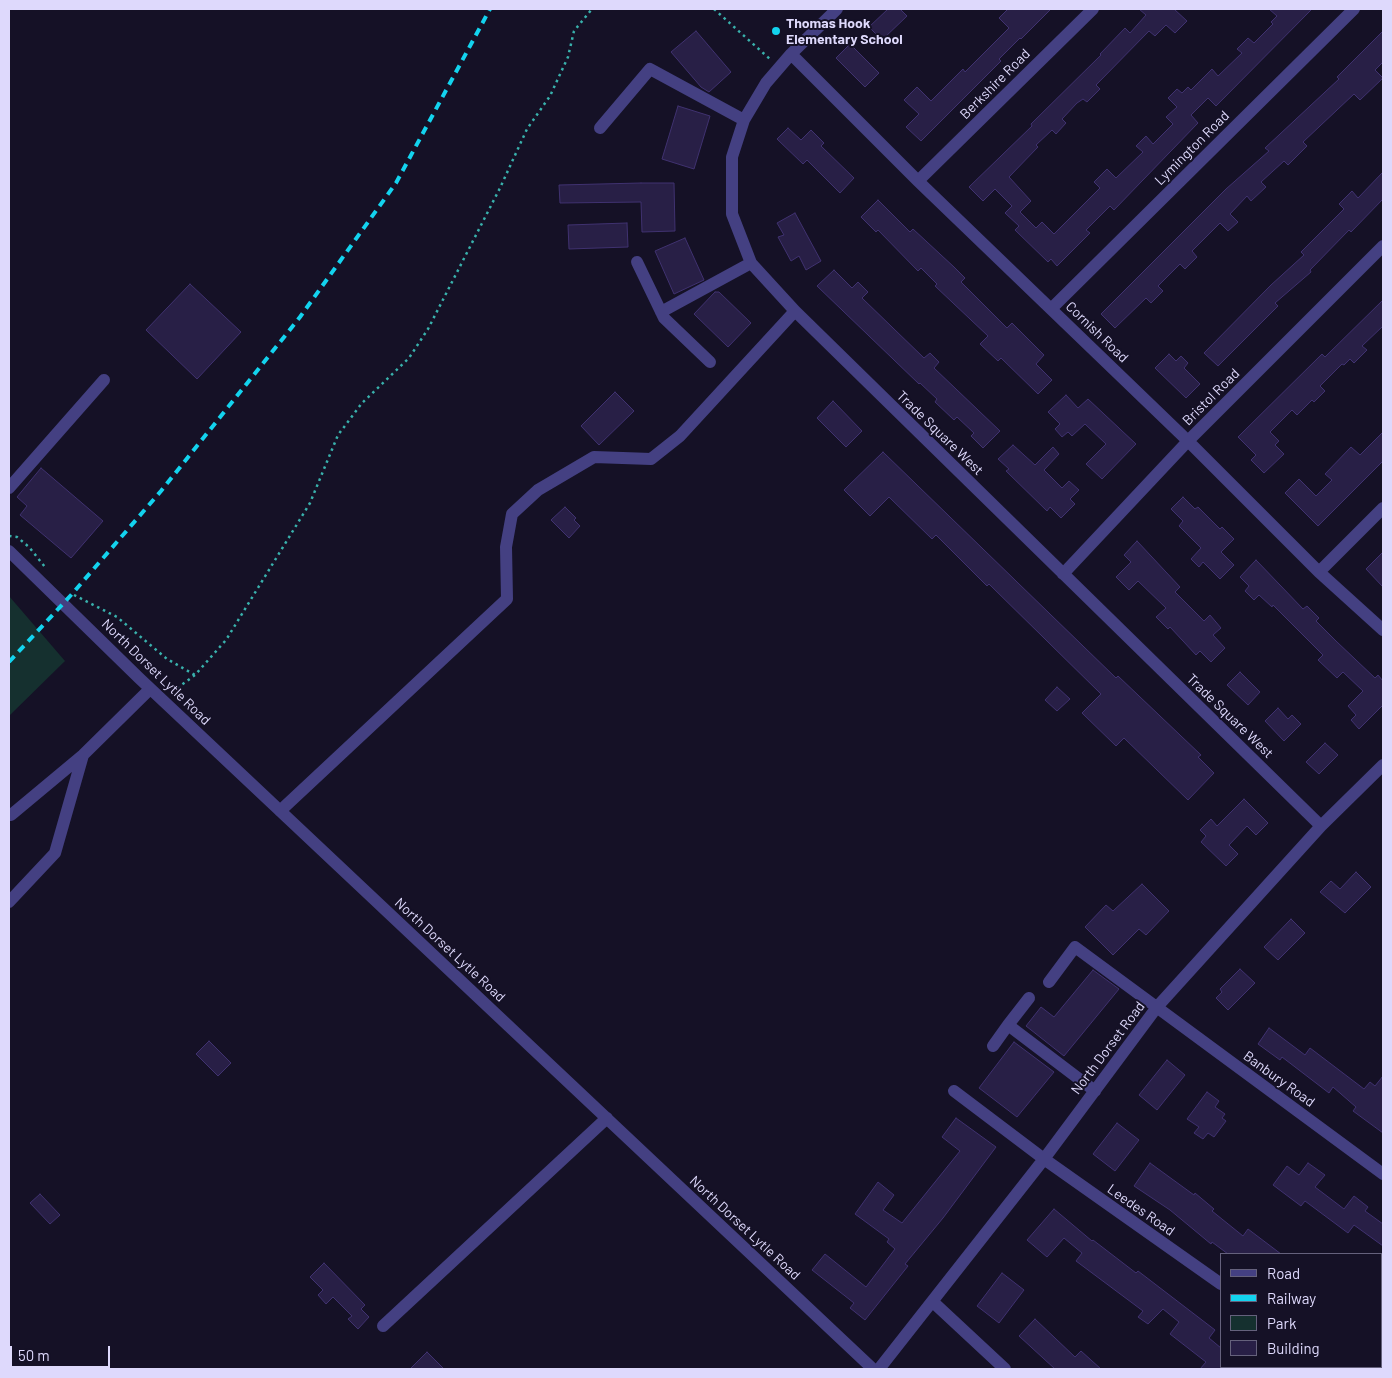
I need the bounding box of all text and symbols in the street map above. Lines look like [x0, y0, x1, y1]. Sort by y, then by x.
place label: Thomas Hook Elementary School [786, 15, 903, 48]
marker: Thomas Hook Elementary School [770, 25, 782, 37]
street label: Berkshire Road [956, 45, 1034, 123]
street label: Lymington Road [1151, 107, 1233, 189]
street label: Cornish Road [1062, 298, 1132, 366]
street label: Bristol Road [1179, 365, 1243, 429]
street label: Trade Square West [893, 387, 987, 479]
street label: North Dorset Lytle Road [98, 616, 214, 728]
street label: Trade Square West [1183, 670, 1277, 762]
street label: North Dorset Lytle Road [391, 894, 509, 1006]
street label: North Dorset Road [1068, 998, 1148, 1098]
street label: Banbury Road [1240, 1047, 1318, 1111]
street label: North Dorset Lytle Road [686, 1172, 804, 1284]
street label: Leedes Road [1104, 1181, 1178, 1239]
legend [1220, 1253, 1382, 1368]
text: Road [1267, 1264, 1300, 1282]
text: Railway [1267, 1289, 1316, 1307]
text: Park [1267, 1314, 1296, 1332]
scale bar [12, 1336, 112, 1368]
text: Building [1267, 1339, 1320, 1357]
text: 50 m [18, 1346, 50, 1364]

